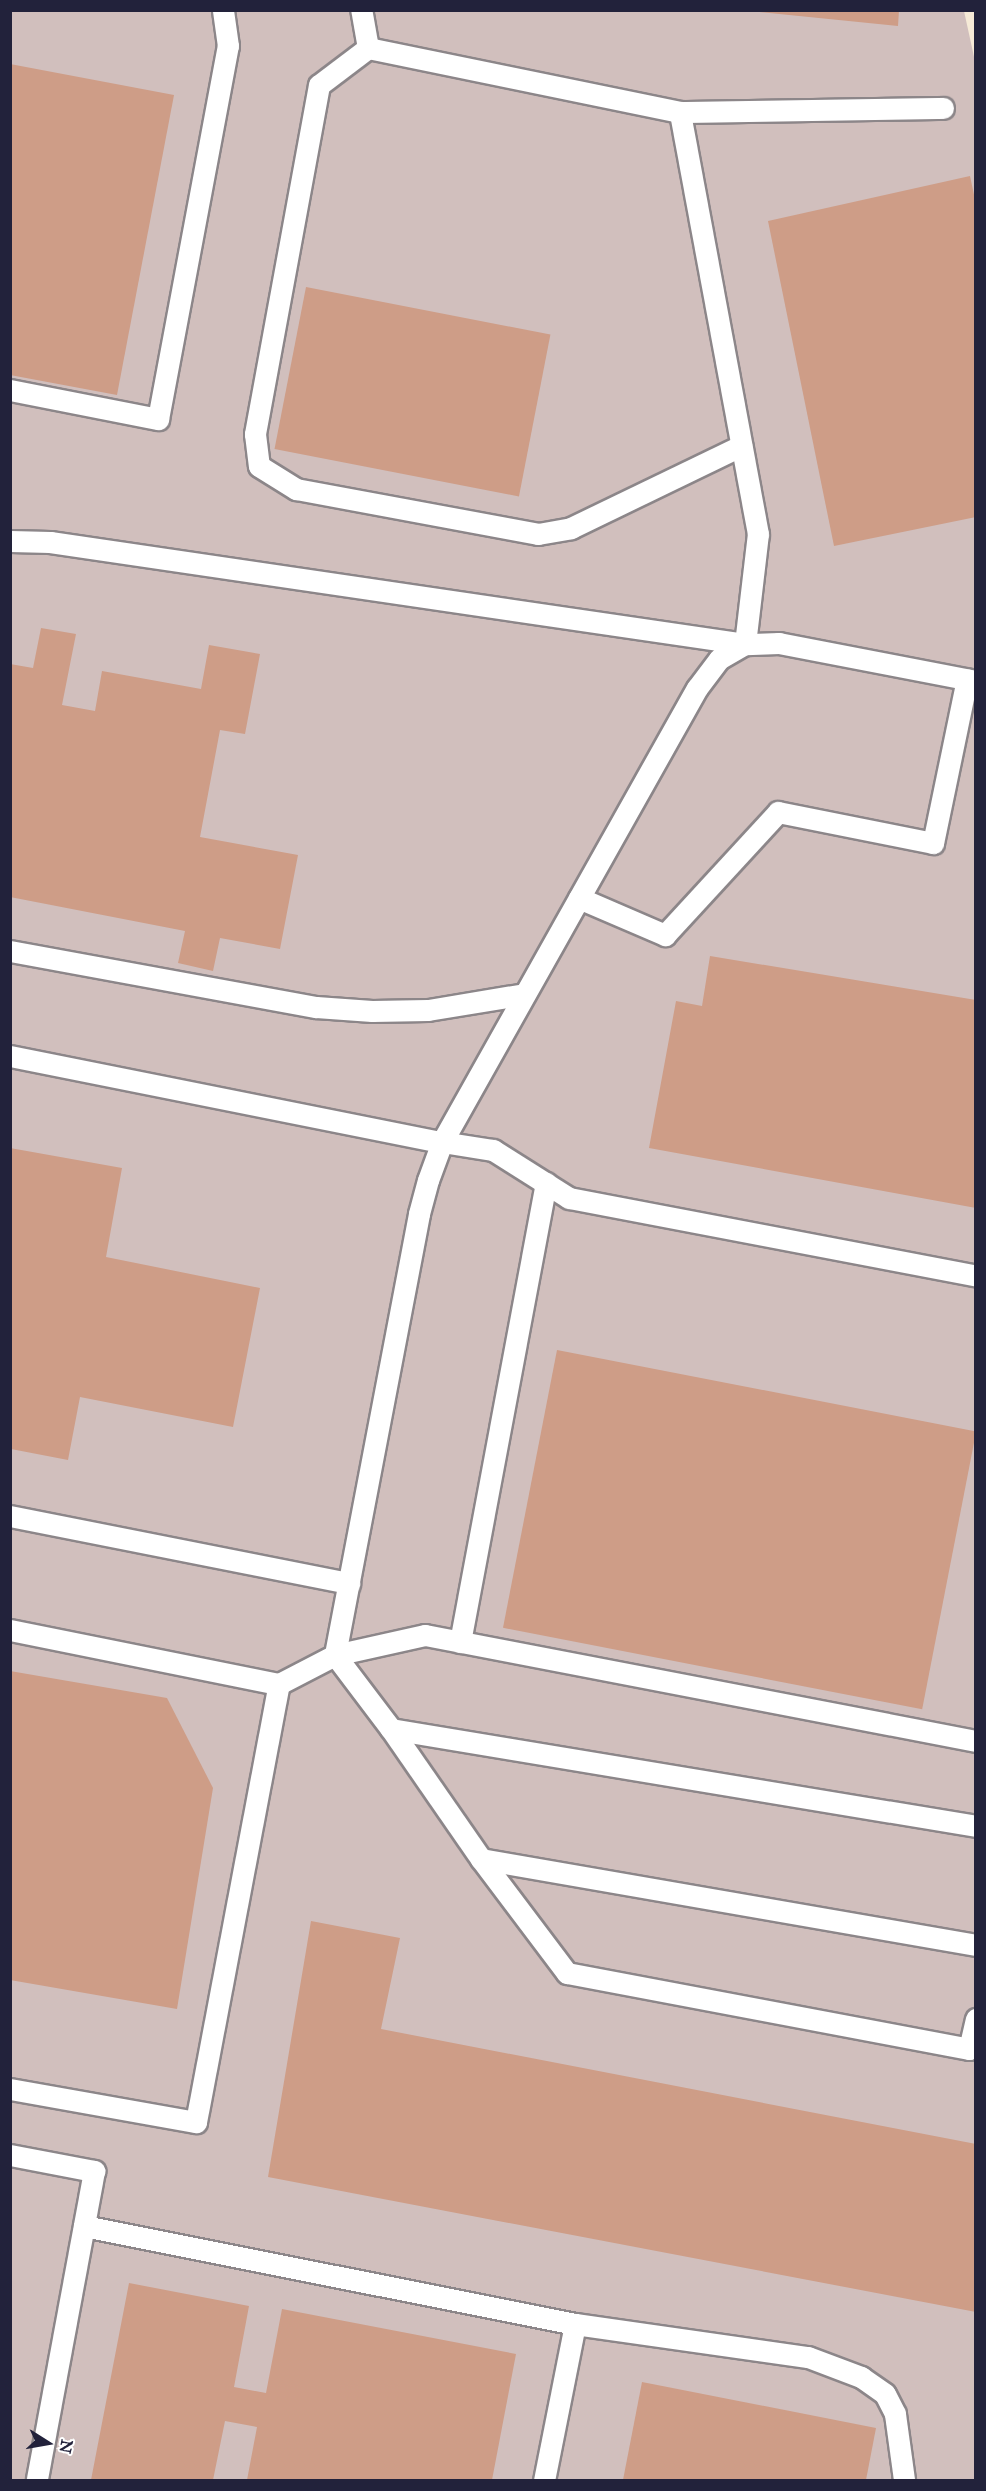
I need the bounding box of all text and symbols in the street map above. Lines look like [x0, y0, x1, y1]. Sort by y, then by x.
north arrow [18, 2413, 78, 2473]
text: N [56, 2438, 77, 2455]

